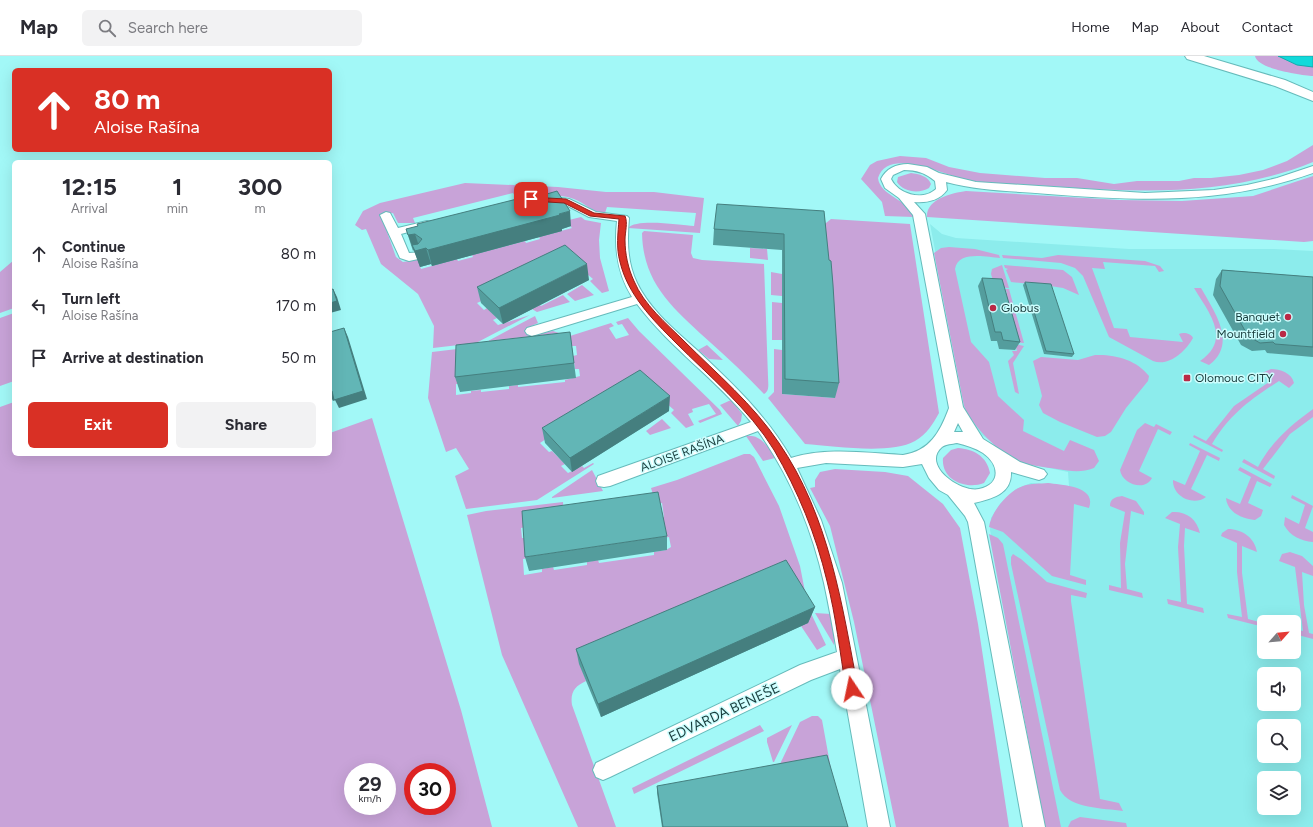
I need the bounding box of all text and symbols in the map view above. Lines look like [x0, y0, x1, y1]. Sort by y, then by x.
search box [82, 10, 362, 46]
text: Map [20, 16, 58, 39]
icon: search [96, 17, 118, 39]
text: Search here [128, 19, 208, 37]
text: Home [1071, 19, 1110, 36]
text: Map [1132, 19, 1159, 36]
text: About [1181, 19, 1220, 36]
text: Contact [1242, 19, 1293, 36]
text: 80 m [94, 82, 160, 116]
icon: ahead [28, 84, 80, 136]
text: Aloise Rašína [94, 116, 200, 138]
text: 12:15 [62, 172, 117, 201]
text: 1 [172, 172, 183, 201]
text: 300 [238, 172, 282, 201]
pin [514, 182, 548, 216]
icon: arrive [520, 188, 542, 210]
text: Arrival [71, 201, 108, 216]
text: min [167, 201, 188, 216]
text: m [255, 201, 266, 216]
text: Continue [62, 238, 125, 256]
icon: ahead [28, 243, 50, 265]
text: 80 m [281, 245, 316, 263]
text: Aloise Rašína [62, 256, 138, 271]
text: Turn left [62, 290, 120, 308]
icon: left [28, 295, 50, 317]
text: 170 m [276, 297, 316, 315]
place label: Globus [1001, 301, 1039, 315]
marker: Globus [988, 303, 998, 313]
text: Aloise Rašína [62, 308, 138, 323]
place label: Banquet [1235, 310, 1280, 324]
marker: Banquet [1283, 312, 1293, 322]
place label: Mountfield [1217, 327, 1275, 341]
marker: Mountfield [1278, 329, 1288, 339]
icon: arrive [28, 347, 50, 369]
text: Arrive at destination [62, 349, 203, 367]
text: 50 m [281, 349, 316, 367]
place label: Olomouc CITY [1195, 371, 1274, 385]
marker: Olomouc CITY [1182, 373, 1192, 383]
button: Exit [28, 402, 168, 448]
button: Share [176, 402, 316, 448]
street label: ALOISE RAŠÍNA [638, 431, 726, 475]
north arrow [1257, 615, 1301, 659]
map controls [1257, 615, 1301, 815]
button: sound [1257, 667, 1301, 711]
position arrow [831, 668, 873, 710]
street label: EDVARDA BENEŠE [666, 679, 782, 746]
button: search [1257, 719, 1301, 763]
speed limit sign: 30 [404, 763, 456, 815]
button: layers [1257, 771, 1301, 815]
text: 29 [358, 772, 382, 796]
text: km/h [359, 792, 381, 805]

